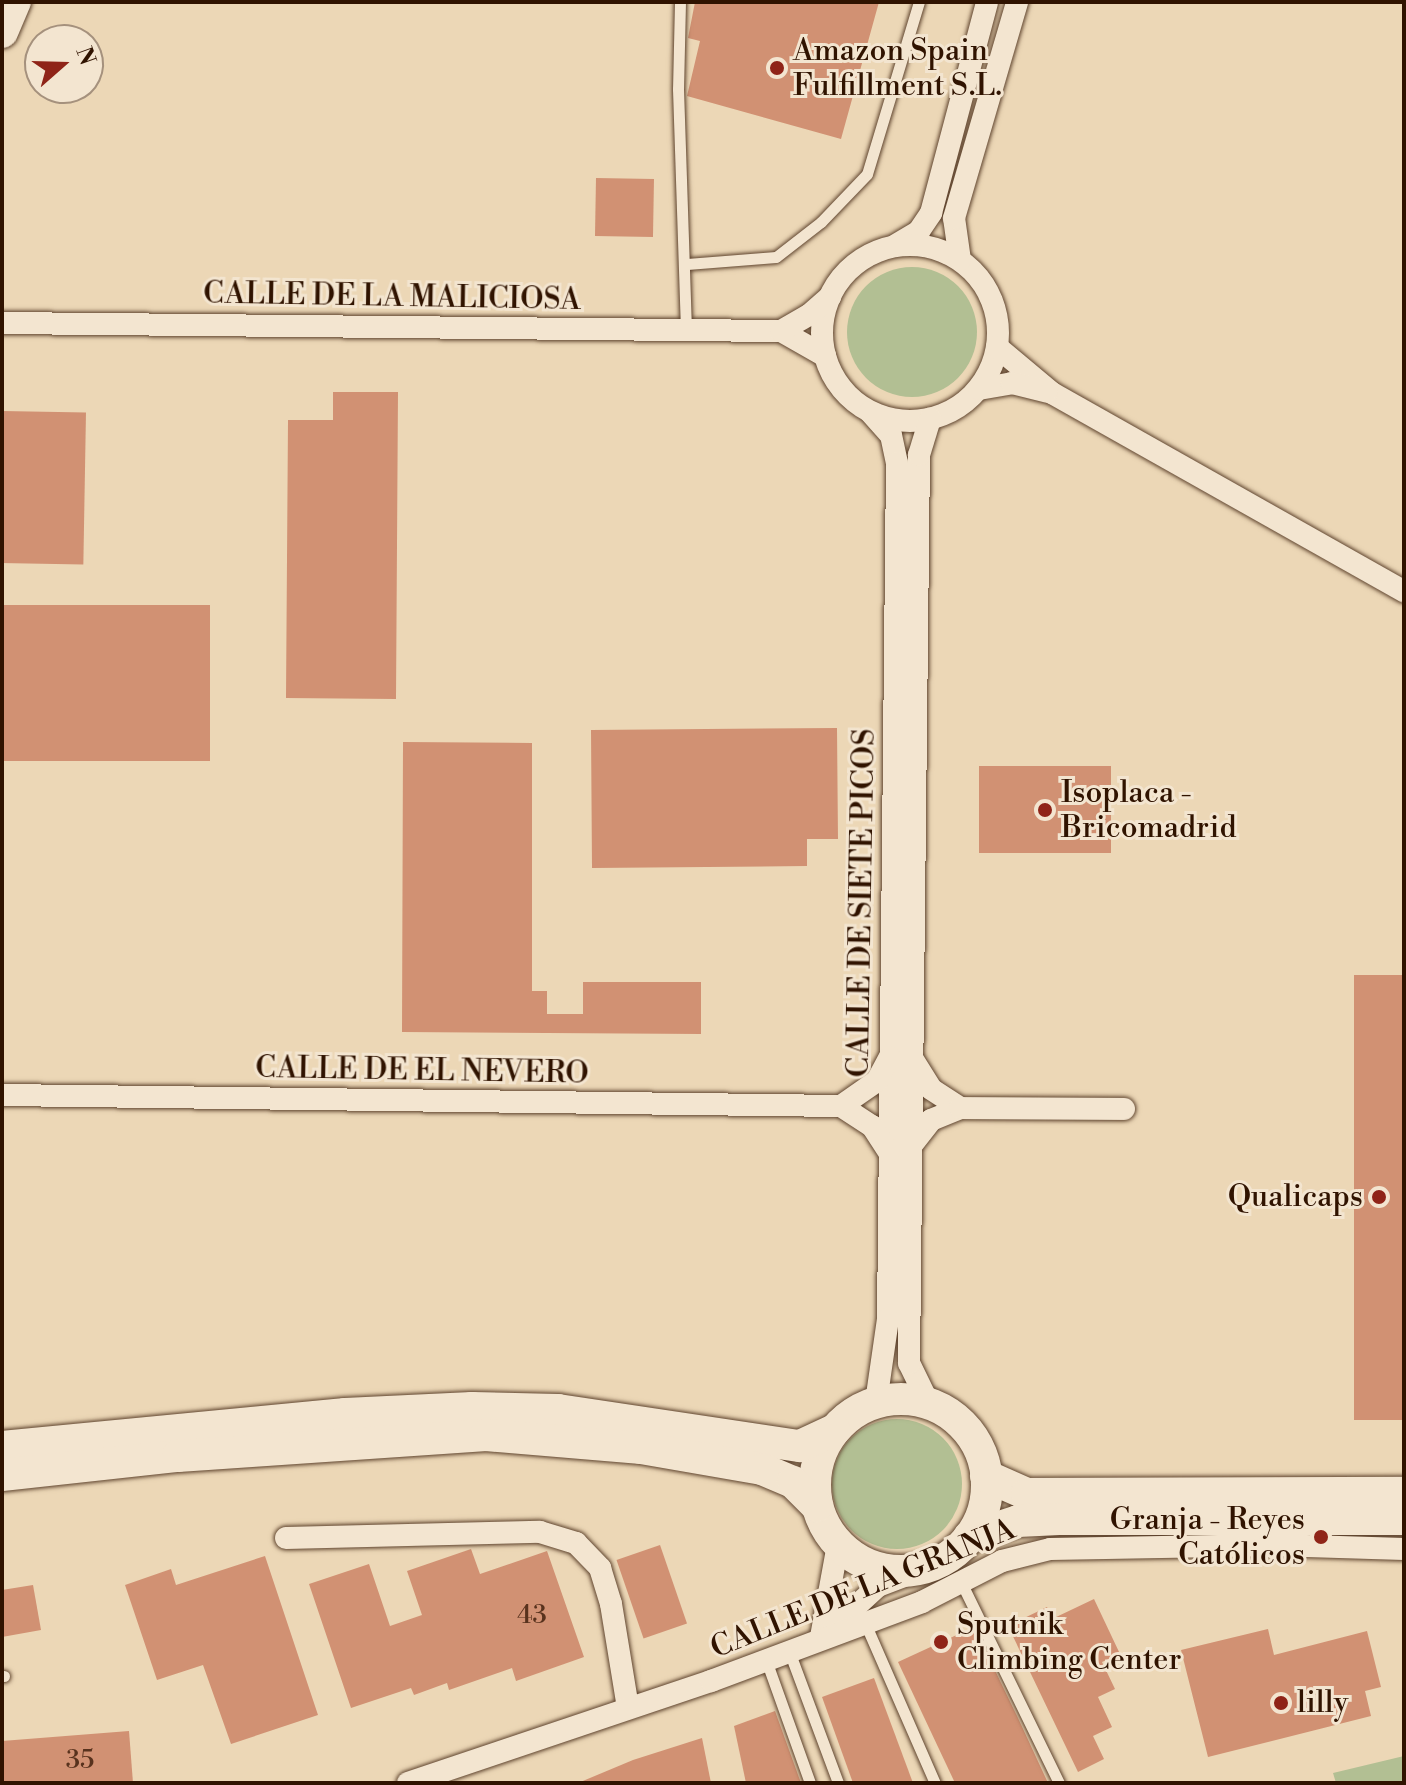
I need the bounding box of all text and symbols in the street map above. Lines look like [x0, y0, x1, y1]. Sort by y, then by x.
north arrow [24, 24, 104, 104]
place label: Amazon Spain Fulfillment S.L. [793, 33, 1002, 104]
text: N [69, 44, 101, 69]
marker: Amazon Spain Fulfillment S.L. [768, 59, 786, 77]
street label: CALLE DE LA MALICIOSA [203, 276, 581, 318]
street label: CALLE DE SIETE PICOS [841, 728, 883, 1078]
place label: Isoplaca - Bricomadrid [1061, 775, 1237, 846]
marker: Isoplaca - Bricomadrid [1036, 801, 1054, 819]
street label: CALLE DE EL NEVERO [255, 1050, 589, 1092]
place label: Qualicaps [1228, 1179, 1363, 1215]
marker: Qualicaps [1370, 1188, 1388, 1206]
place label: Granja - Reyes Católicos [1110, 1502, 1305, 1572]
street label: CALLE DE LA GRANJA [706, 1511, 1020, 1667]
marker: Granja - Reyes Católicos [1312, 1528, 1330, 1546]
house number: 43 [517, 1600, 547, 1632]
place label: Sputnik Climbing Center [957, 1607, 1181, 1678]
marker: Sputnik Climbing Center [932, 1633, 950, 1651]
place label: lilly [1297, 1685, 1348, 1721]
marker: lilly [1272, 1694, 1290, 1712]
house number: 35 [66, 1745, 94, 1777]

